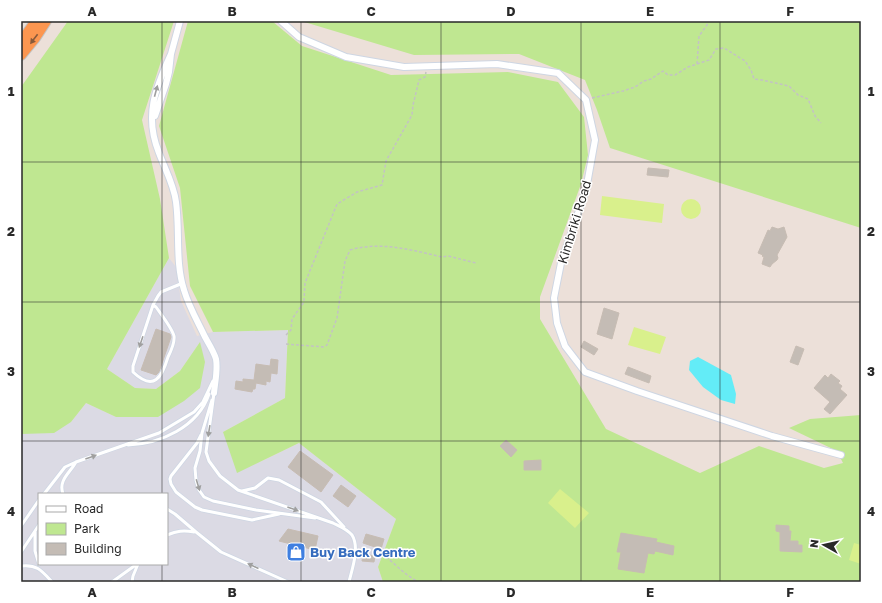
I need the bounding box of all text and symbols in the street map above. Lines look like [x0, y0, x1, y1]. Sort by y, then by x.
text: A [87, 3, 97, 19]
text: B [227, 3, 237, 19]
text: C [366, 3, 376, 19]
text: D [506, 3, 516, 19]
text: E [646, 3, 654, 19]
text: F [786, 3, 794, 19]
one-way arrow [30, 33, 39, 44]
text: 1 [8, 83, 15, 99]
text: 1 [868, 83, 875, 99]
one-way arrow [153, 84, 159, 96]
street label: Kimbriki Road [554, 178, 594, 266]
text: 2 [7, 223, 15, 239]
text: 2 [867, 223, 875, 239]
one-way arrow [138, 336, 144, 348]
text: 3 [7, 363, 15, 379]
text: 3 [867, 363, 875, 379]
one-way arrow [206, 425, 212, 437]
one-way arrow [86, 453, 98, 459]
one-way arrow [195, 479, 201, 491]
legend [38, 493, 168, 565]
text: Road [74, 501, 103, 516]
text: 4 [7, 503, 15, 519]
text: 4 [867, 503, 875, 519]
one-way arrow [288, 506, 300, 512]
text: Park [74, 521, 100, 536]
north arrow [804, 525, 844, 565]
text: N [807, 538, 821, 549]
text: Building [74, 541, 122, 556]
shop icon: Buy Back Centre [285, 541, 307, 563]
place label: Buy Back Centre [310, 544, 416, 560]
one-way arrow [246, 563, 258, 569]
text: A [87, 584, 97, 600]
text: B [227, 584, 237, 600]
text: C [366, 584, 376, 600]
text: D [506, 584, 516, 600]
text: E [646, 584, 654, 600]
text: F [786, 584, 794, 600]

